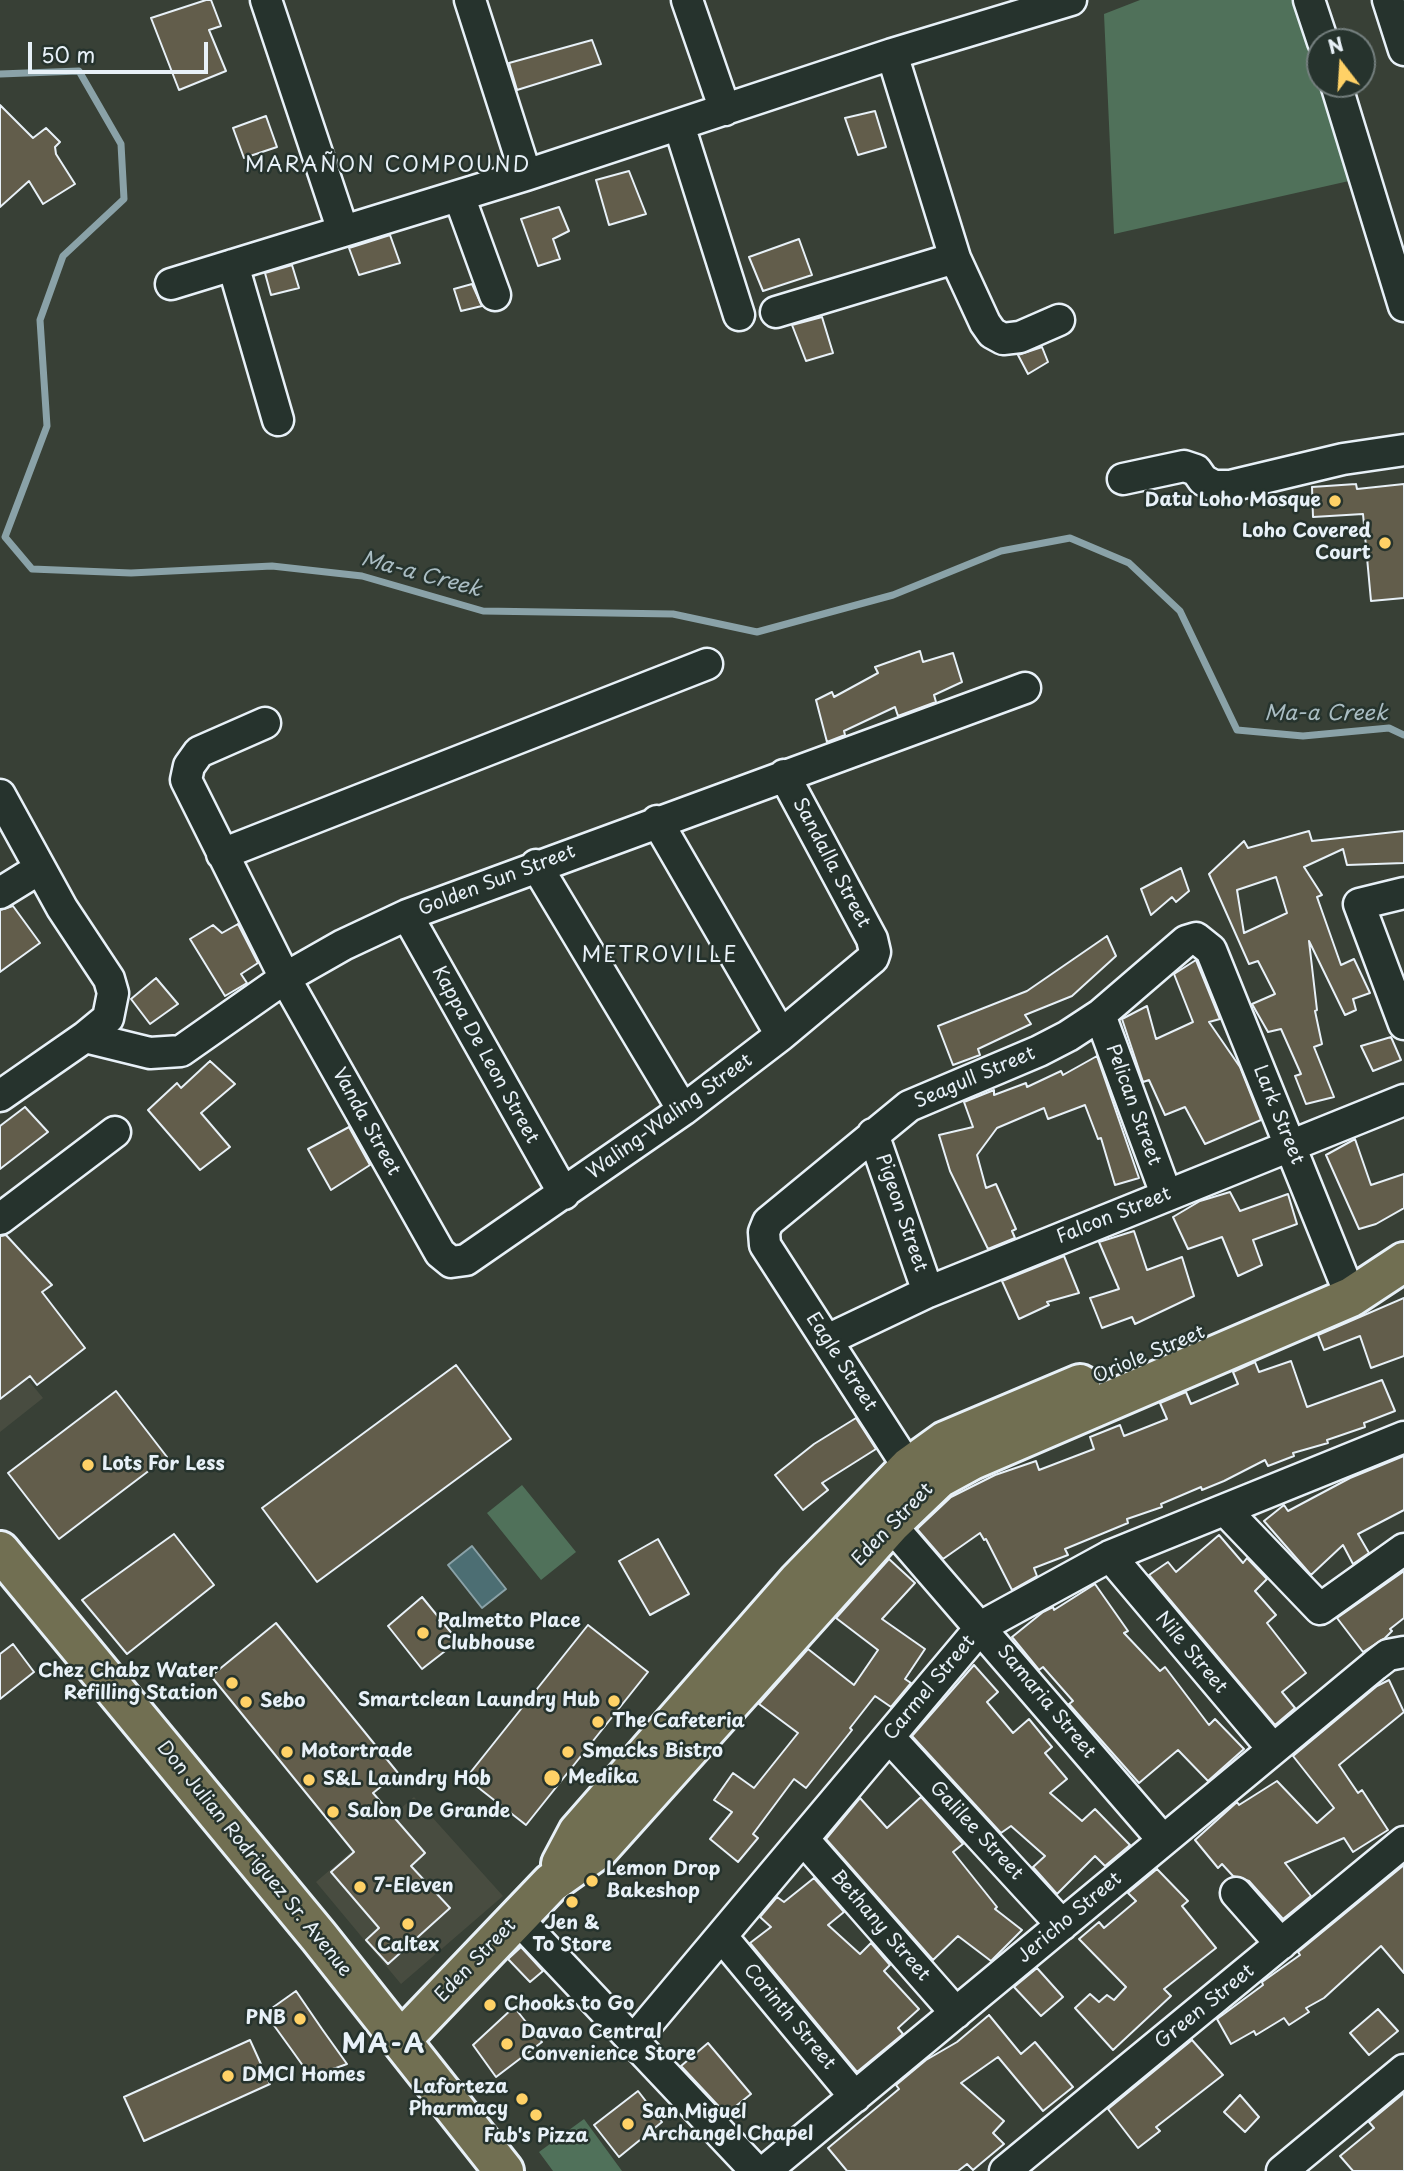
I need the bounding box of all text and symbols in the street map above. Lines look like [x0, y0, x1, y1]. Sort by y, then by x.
scale bar [32, 28, 212, 72]
north arrow [1306, 28, 1376, 98]
text: N [1324, 29, 1347, 60]
text: 50 m [41, 38, 95, 70]
district label: MARAÑON COMPOUND [248, 153, 528, 179]
place label: Datu Loho Mosque [1145, 490, 1321, 512]
marker: Datu Loho Mosque [1327, 493, 1343, 509]
place label: Loho Covered Court [1242, 521, 1371, 565]
marker: Loho Covered Court [1377, 535, 1393, 551]
water label: Ma-a Creek [358, 547, 484, 603]
water label: Ma-a Creek [1264, 701, 1388, 727]
street label: Sandalla Street [787, 794, 875, 932]
street label: Golden Sun Street [415, 841, 579, 921]
district label: METROVILLE [584, 943, 736, 969]
street label: Kappa De Leon Street [427, 962, 543, 1148]
street label: Pelican Street [1101, 1041, 1165, 1169]
street label: Seagull Street [911, 1042, 1039, 1114]
street label: Waling-Waling Street [583, 1049, 757, 1185]
street label: Lark Street [1248, 1062, 1308, 1168]
street label: Vanda Street [327, 1064, 405, 1180]
street label: Pigeon Street [870, 1151, 932, 1275]
street label: Falcon Street [1053, 1183, 1175, 1249]
street label: Eagle Street [801, 1308, 881, 1416]
street label: Oriole Street [1090, 1321, 1208, 1389]
place label: Lots For Less [102, 1454, 225, 1476]
marker: Lots For Less [80, 1457, 96, 1473]
street label: Eden Street [848, 1479, 938, 1571]
street label: Nile Street [1150, 1608, 1232, 1698]
place label: Palmetto Place Clubhouse [437, 1611, 581, 1655]
marker: Palmetto Place Clubhouse [415, 1625, 431, 1641]
street label: Carmel Street [879, 1631, 981, 1745]
street label: Samaria Street [992, 1641, 1100, 1763]
place label: Chez Chabz Water Refilling Station [38, 1661, 218, 1705]
marker: Chez Chabz Water Refilling Station [224, 1675, 240, 1691]
place label: Smartclean Laundry Hub [358, 1690, 600, 1712]
place label: Sebo [260, 1691, 306, 1713]
marker: Smartclean Laundry Hub [606, 1693, 622, 1709]
marker: Sebo [238, 1694, 254, 1710]
place label: The Cafeteria [612, 1711, 745, 1733]
marker: The Cafeteria [590, 1714, 606, 1730]
street label: Don Julian Rodriguez Sr. Avenue [152, 1737, 356, 1981]
place label: Motortrade [301, 1741, 413, 1763]
place label: Smacks Bistro [582, 1741, 723, 1763]
marker: Motortrade [279, 1744, 295, 1760]
marker: Smacks Bistro [560, 1744, 576, 1760]
place label: Medika [568, 1767, 639, 1789]
marker: Medika [542, 1768, 562, 1788]
place label: S&L Laundry Hob [323, 1769, 491, 1791]
marker: S&L Laundry Hob [301, 1772, 317, 1788]
street label: Galilee Street [925, 1777, 1027, 1885]
place label: Salon De Grande [347, 1801, 510, 1823]
marker: Salon De Grande [325, 1804, 341, 1820]
place label: Lemon Drop Bakeshop [606, 1859, 720, 1903]
street label: Bethany Street [826, 1866, 934, 1986]
street label: Jericho Street [1013, 1868, 1127, 1968]
marker: Lemon Drop Bakeshop [584, 1873, 600, 1889]
place label: 7-Eleven [374, 1876, 454, 1898]
marker: 7-Eleven [352, 1879, 368, 1895]
marker: Jen & To Store [564, 1894, 580, 1910]
place label: Jen & To Store [532, 1913, 612, 1957]
street label: Eden Street [431, 1915, 521, 2007]
marker: Caltex [400, 1916, 416, 1932]
place label: Caltex [377, 1935, 439, 1957]
street label: Corinth Street [738, 1959, 840, 2075]
street label: Green Street [1151, 1960, 1259, 2054]
place label: Chooks to Go [504, 1994, 634, 2016]
marker: Chooks to Go [482, 1997, 498, 2013]
place label: PNB [246, 2008, 286, 2030]
marker: PNB [292, 2011, 308, 2027]
place label: Davao Central Convenience Store [521, 2022, 696, 2066]
district label: MA-A [342, 2030, 426, 2062]
marker: Davao Central Convenience Store [499, 2036, 515, 2052]
place label: DMCI Homes [242, 2065, 365, 2087]
marker: DMCI Homes [220, 2068, 236, 2084]
place label: Laforteza Pharmacy [408, 2077, 508, 2121]
marker: Laforteza Pharmacy [514, 2091, 530, 2107]
place label: San Miguel Archangel Chapel [642, 2102, 813, 2146]
marker: Fab's Pizza [528, 2107, 544, 2123]
marker: San Miguel Archangel Chapel [620, 2116, 636, 2132]
place label: Fab's Pizza [484, 2126, 588, 2148]

